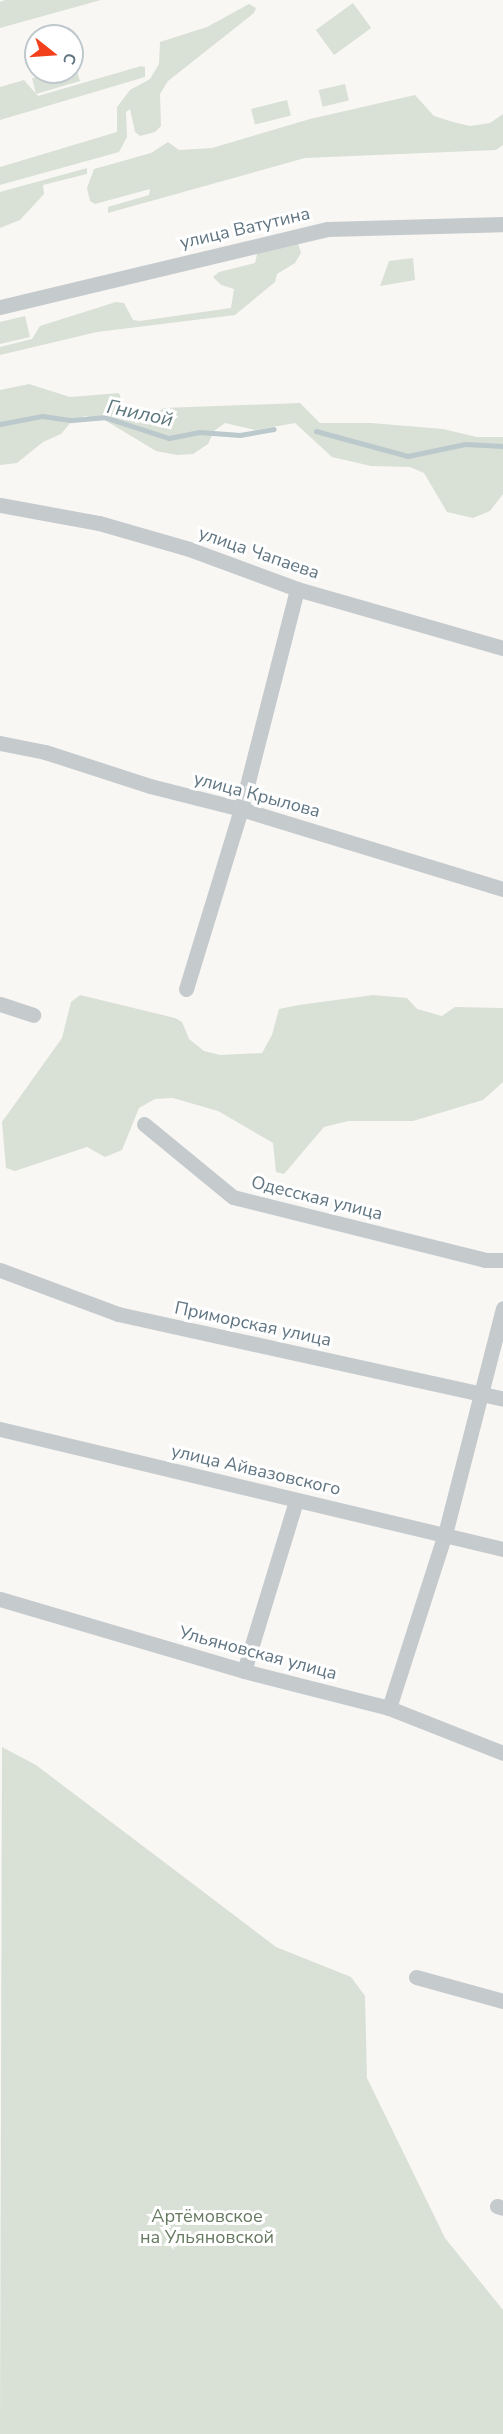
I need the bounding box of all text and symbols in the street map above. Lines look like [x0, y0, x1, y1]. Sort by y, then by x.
north arrow [24, 24, 84, 84]
text: С [57, 50, 81, 67]
street label: улица Ватутина [178, 203, 312, 253]
water label: Гнилой [105, 394, 175, 432]
street label: улица Чапаева [196, 522, 322, 584]
street label: улица Крылова [191, 768, 323, 822]
street label: Одесская улица [249, 1171, 385, 1225]
street label: Приморская улица [173, 1297, 333, 1351]
street label: улица Айвазовского [169, 1440, 343, 1500]
street label: Ульяновская улица [177, 1621, 339, 1685]
park label: Артёмовское на Ульяновской [140, 2206, 274, 2248]

